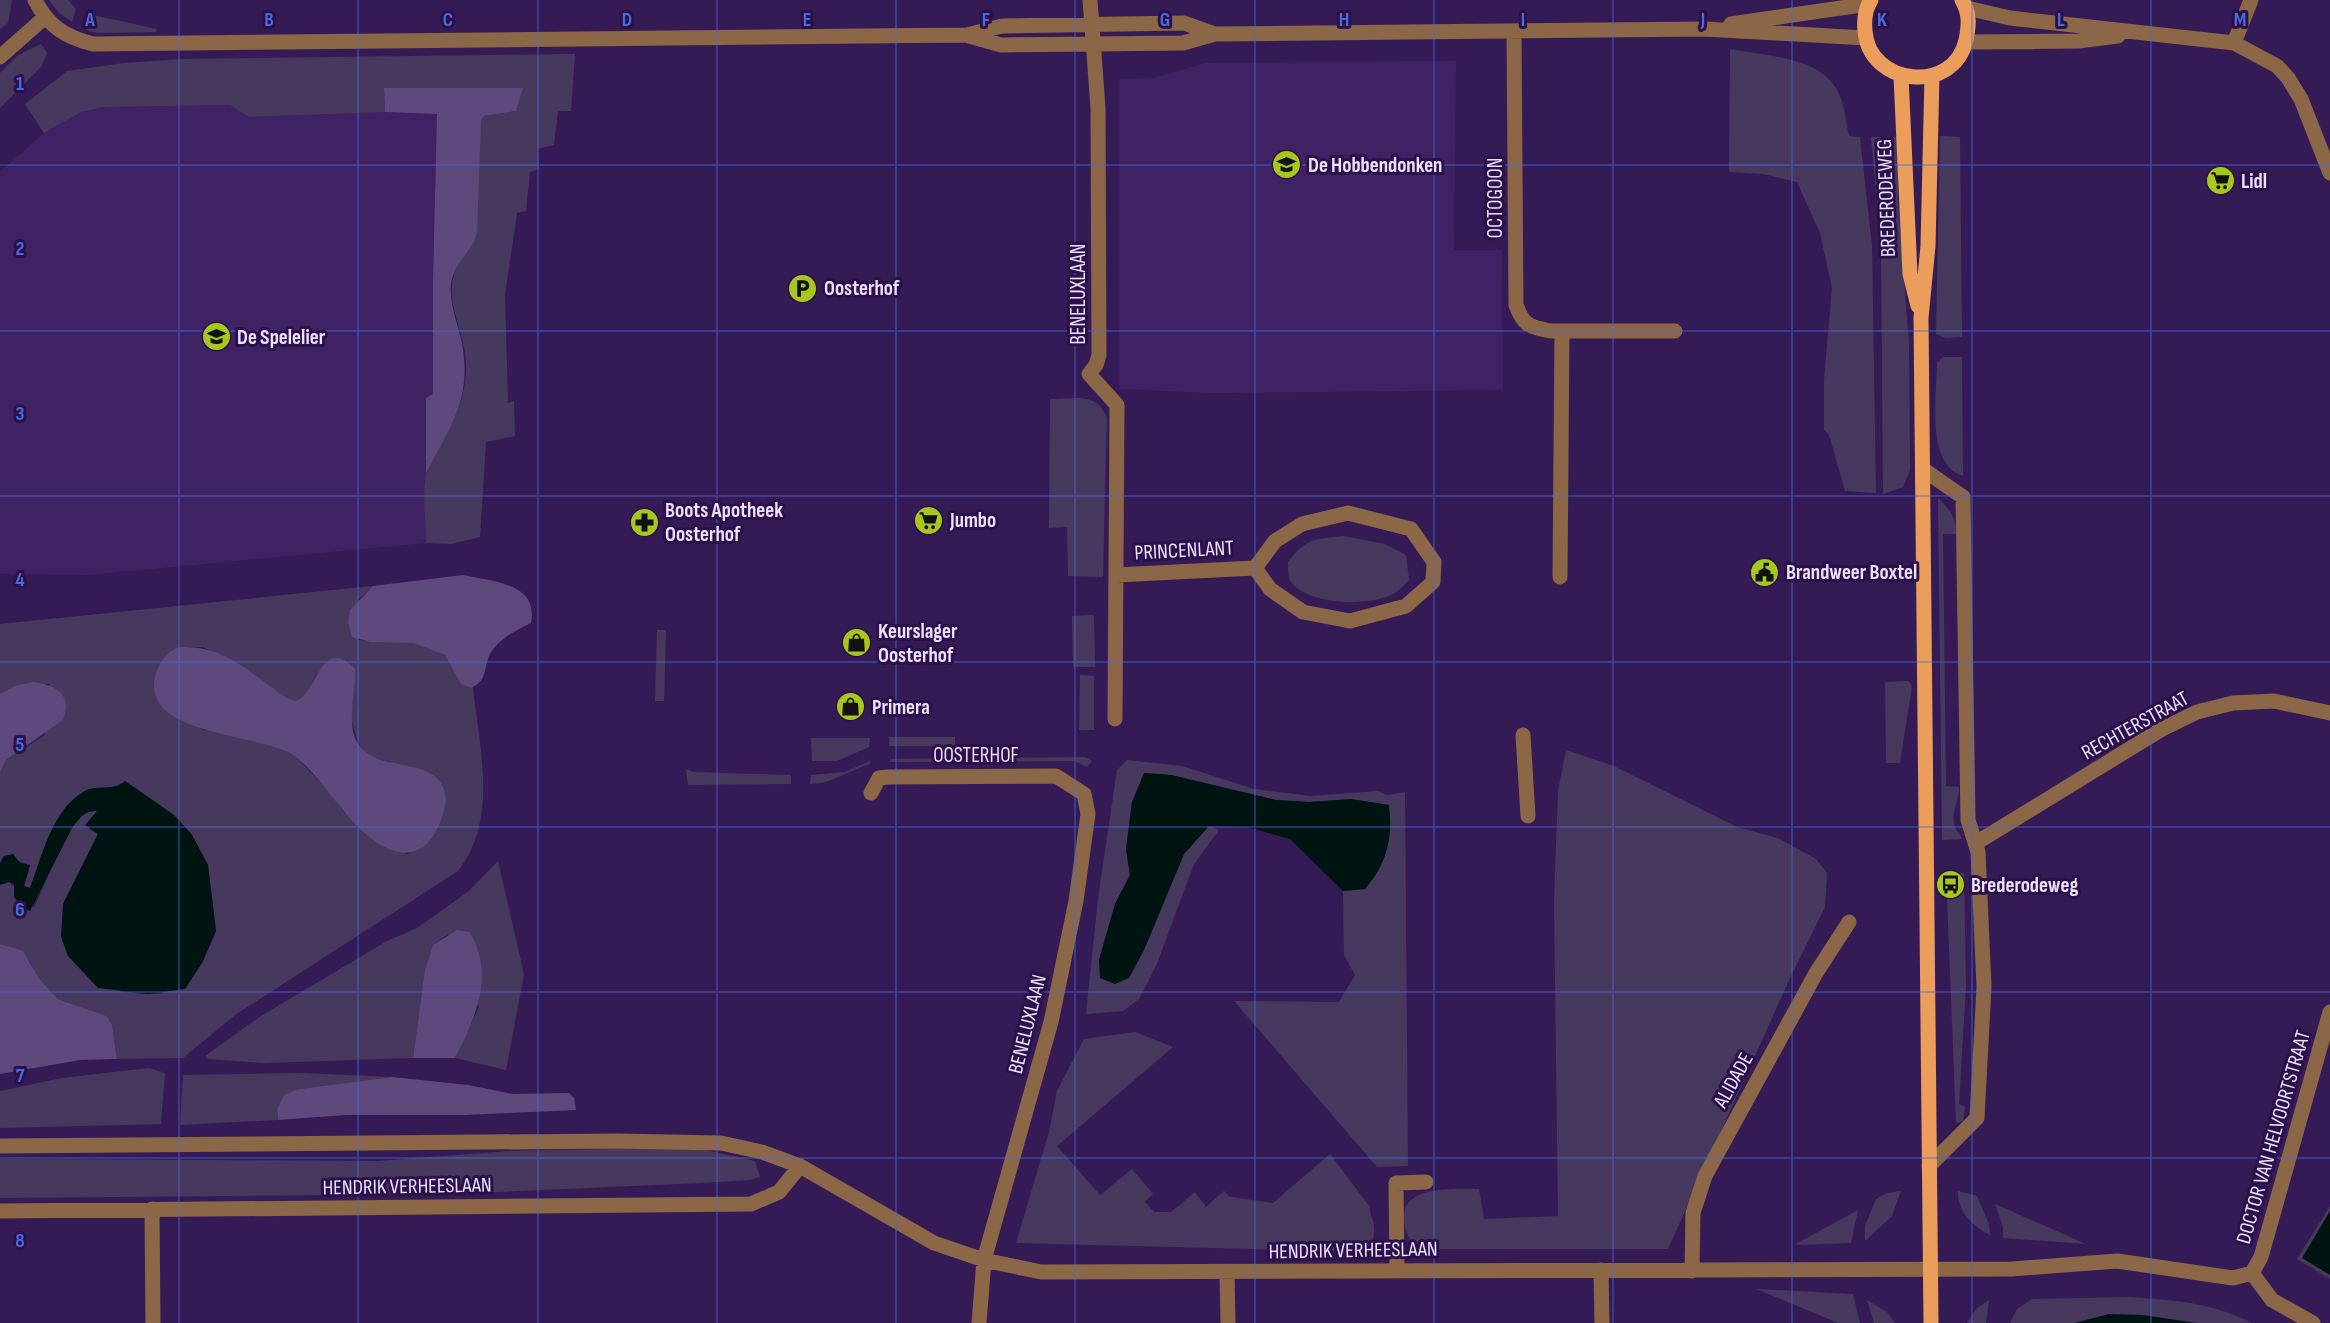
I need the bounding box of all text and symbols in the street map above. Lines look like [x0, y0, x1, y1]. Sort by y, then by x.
text: A [84, 8, 95, 32]
text: B [264, 8, 274, 32]
text: C [443, 8, 453, 32]
text: D [622, 8, 632, 32]
text: E [803, 8, 811, 32]
text: F [982, 8, 990, 32]
text: G [1160, 8, 1170, 32]
text: H [1339, 8, 1349, 32]
text: I [1521, 8, 1525, 32]
text: J [1700, 8, 1705, 32]
text: K [1877, 8, 1887, 32]
text: L [2057, 8, 2065, 32]
text: M [2234, 8, 2246, 32]
text: 1 [16, 72, 24, 96]
street label: BREDERODEWEG [1872, 139, 1901, 257]
school or university icon: De Hobbendonken [1271, 149, 1303, 181]
place label: De Hobbendonken [1308, 153, 1442, 178]
street label: OCTOGOON [1483, 158, 1508, 238]
supermarket icon: Lidl [2204, 165, 2236, 197]
place label: Lidl [2241, 169, 2267, 194]
text: 2 [16, 237, 24, 261]
street label: BENELUXLAAN [1066, 243, 1091, 345]
parking icon: Oosterhof [787, 272, 819, 304]
place label: Oosterhof [824, 276, 900, 301]
school or university icon: De Spelelier [200, 321, 232, 353]
place label: De Spelelier [237, 325, 326, 350]
text: 3 [16, 402, 25, 426]
place label: Boots Apotheek Oosterhof [665, 498, 783, 547]
supermarket icon: Jumbo [913, 504, 945, 536]
pharmacy icon: Boots Apotheek Oosterhof [628, 506, 660, 538]
place label: Jumbo [949, 508, 996, 533]
street label: PRINCENLANT [1134, 535, 1235, 566]
public building icon: Brandweer Boxtel [1749, 556, 1781, 588]
place label: Brandweer Boxtel [1786, 560, 1917, 585]
text: 4 [15, 568, 25, 592]
place label: Keurslager Oosterhof [878, 619, 958, 668]
shop icon: Keurslager Oosterhof [841, 627, 873, 659]
street label: RECHTERSTRAAT [2077, 686, 2194, 765]
shop icon: Primera [835, 691, 867, 723]
place label: Primera [872, 695, 930, 720]
text: 5 [16, 733, 25, 757]
street label: OOSTERHOF [933, 743, 1019, 768]
bus stop icon: Brederodeweg [1934, 869, 1966, 901]
place label: Brederodeweg [1971, 873, 2078, 898]
text: 6 [15, 898, 25, 922]
street label: BENELUXLAAN [1003, 972, 1052, 1076]
street label: DOCTOR VAN HELVOORTSTRAAT [2231, 1027, 2316, 1247]
street label: ALIDADE [1708, 1048, 1759, 1113]
text: 7 [16, 1064, 25, 1088]
street label: HENDRIK VERHEESLAAN [322, 1173, 492, 1200]
text: 8 [15, 1229, 25, 1253]
street label: HENDRIK VERHEESLAAN [1268, 1237, 1438, 1264]

